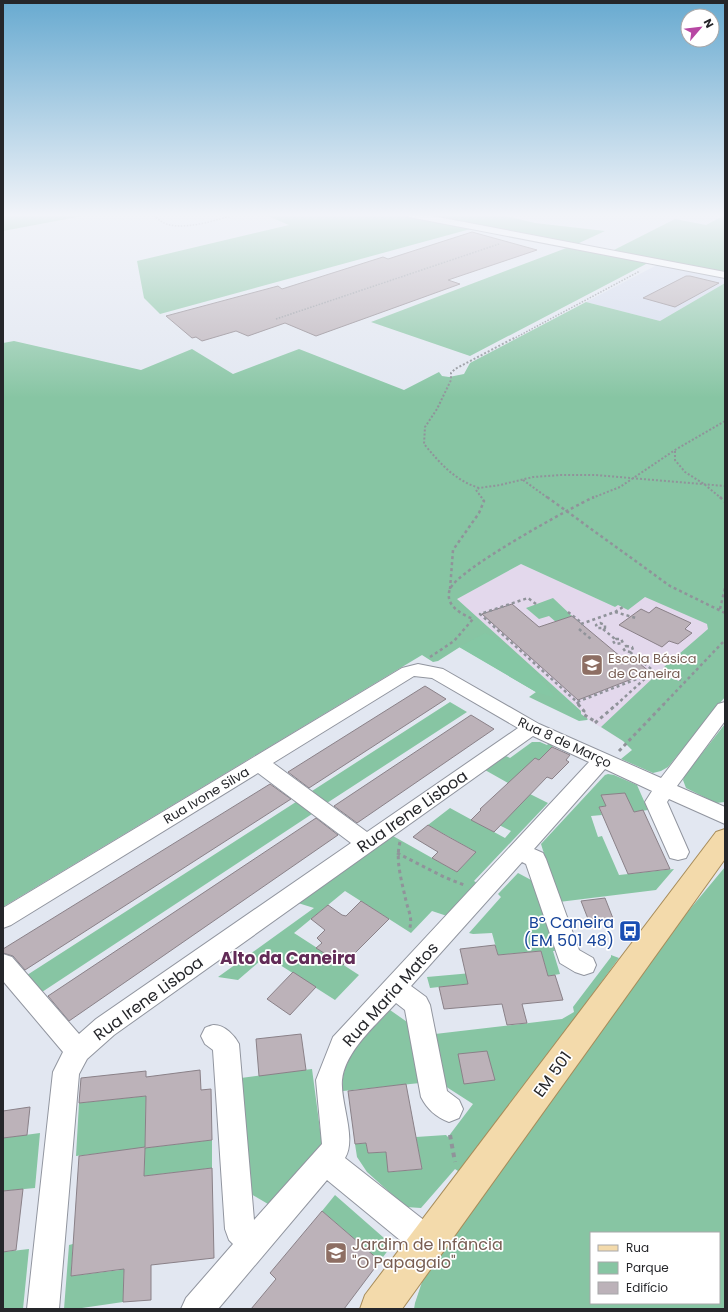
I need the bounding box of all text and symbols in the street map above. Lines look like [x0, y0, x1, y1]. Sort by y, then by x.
north arrow [680, 8, 720, 48]
text: N [700, 16, 718, 31]
place label: Escola Básica de Caneira [608, 649, 697, 683]
school or university icon: Escola Básica de Caneira [579, 652, 605, 678]
street label: Rua 8 de Março [515, 712, 615, 773]
street label: Rua Ivone Silva [160, 762, 253, 829]
street label: Rua Irene Lisboa [352, 765, 472, 858]
place label: Bº Caneira (EM 501 48) [524, 911, 614, 952]
bus stop icon: Bº Caneira (EM 501 48) [617, 918, 643, 944]
street label: Rua Maria Matos [337, 937, 444, 1052]
district label: Alto da Caneira [220, 946, 356, 970]
street label: Rua Irene Lisboa [89, 951, 208, 1046]
street label: EM 501 [528, 1047, 577, 1102]
legend [590, 1232, 720, 1304]
place label: Jardim de Infância "O Papagaio" [352, 1233, 503, 1274]
text: Rua [626, 1239, 649, 1256]
school or university icon: Jardim de Infância "O Papagaio" [323, 1240, 349, 1266]
text: Parque [626, 1259, 669, 1276]
text: Edifício [626, 1279, 668, 1296]

